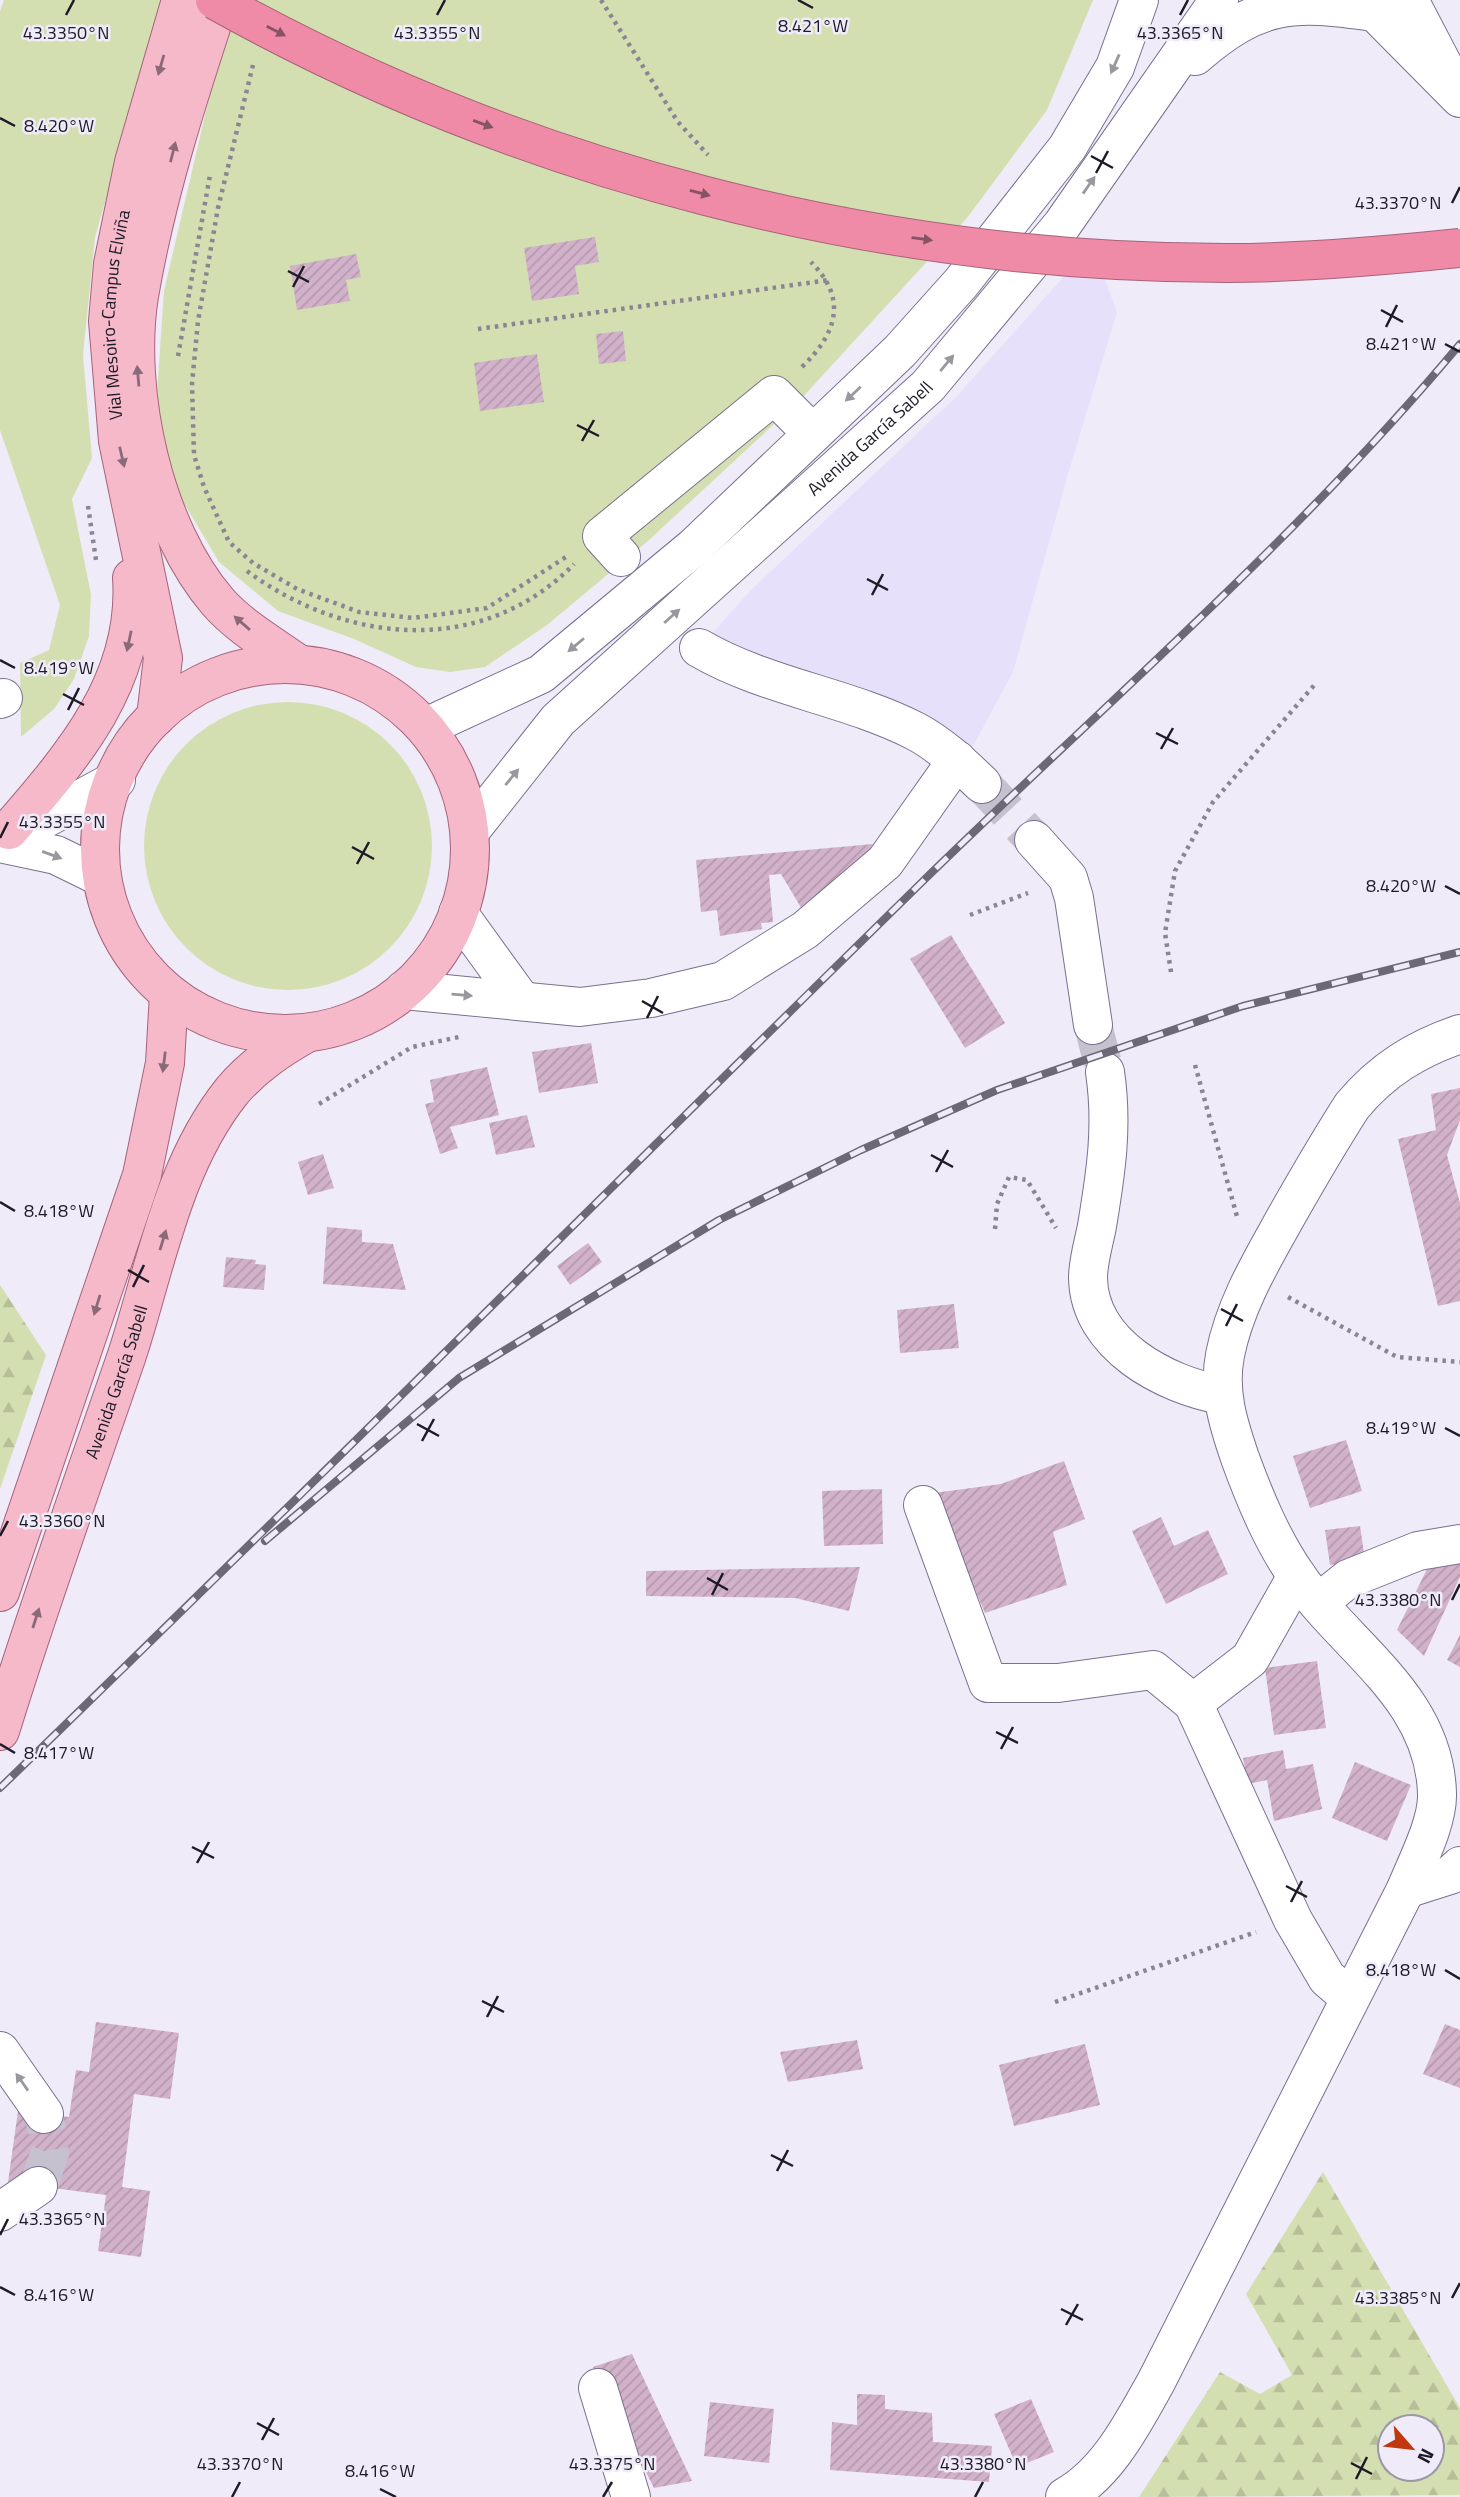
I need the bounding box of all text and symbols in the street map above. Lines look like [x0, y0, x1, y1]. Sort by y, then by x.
text: 8.421°W [778, 12, 848, 39]
text: 43.3350°N [23, 19, 109, 46]
text: 43.3355°N [394, 19, 480, 46]
text: 43.3365°N [1137, 19, 1223, 46]
one-way arrow [266, 25, 286, 36]
one-way arrow [1109, 54, 1121, 74]
one-way arrow [155, 55, 165, 76]
text: 8.420°W [24, 112, 94, 139]
one-way arrow [473, 119, 494, 130]
one-way arrow [168, 141, 179, 163]
one-way arrow [1082, 176, 1096, 194]
one-way arrow [690, 189, 711, 199]
text: 43.3370°N [1355, 189, 1441, 216]
street label: Vial Mesoiro-Campus Elviña [94, 207, 137, 421]
one-way arrow [912, 234, 934, 245]
text: 8.421°W [1366, 330, 1436, 357]
one-way arrow [939, 354, 954, 371]
one-way arrow [132, 365, 143, 387]
street label: Avenida García Sabell [801, 375, 939, 502]
one-way arrow [845, 385, 862, 401]
one-way arrow [117, 446, 128, 468]
one-way arrow [663, 609, 680, 624]
one-way arrow [233, 615, 251, 631]
one-way arrow [123, 630, 134, 652]
one-way arrow [567, 637, 584, 652]
text: 8.419°W [24, 654, 94, 681]
one-way arrow [504, 769, 519, 786]
text: 43.3355°N [19, 808, 105, 835]
one-way arrow [42, 850, 63, 861]
text: 8.420°W [1366, 872, 1436, 899]
one-way arrow [451, 990, 473, 1001]
one-way arrow [158, 1051, 169, 1073]
text: 8.418°W [24, 1197, 94, 1224]
one-way arrow [158, 1229, 168, 1250]
one-way arrow [92, 1294, 102, 1315]
street label: Avenida García Sabell [78, 1302, 154, 1463]
text: 8.419°W [1366, 1414, 1436, 1441]
text: 43.3360°N [19, 1507, 105, 1534]
text: 43.3380°N [1355, 1586, 1441, 1613]
one-way arrow [31, 1607, 42, 1628]
text: 8.417°W [24, 1739, 94, 1766]
text: 8.418°W [1366, 1956, 1436, 1983]
one-way arrow [15, 2073, 29, 2091]
text: 43.3365°N [19, 2205, 105, 2232]
text: 8.416°W [24, 2281, 94, 2308]
text: 43.3385°N [1355, 2284, 1441, 2311]
north arrow [1376, 2413, 1446, 2483]
text: N [1411, 2444, 1442, 2469]
text: 43.3370°N [197, 2450, 283, 2477]
text: 43.3375°N [569, 2450, 655, 2477]
text: 43.3380°N [940, 2450, 1026, 2477]
text: 8.416°W [345, 2457, 415, 2484]

